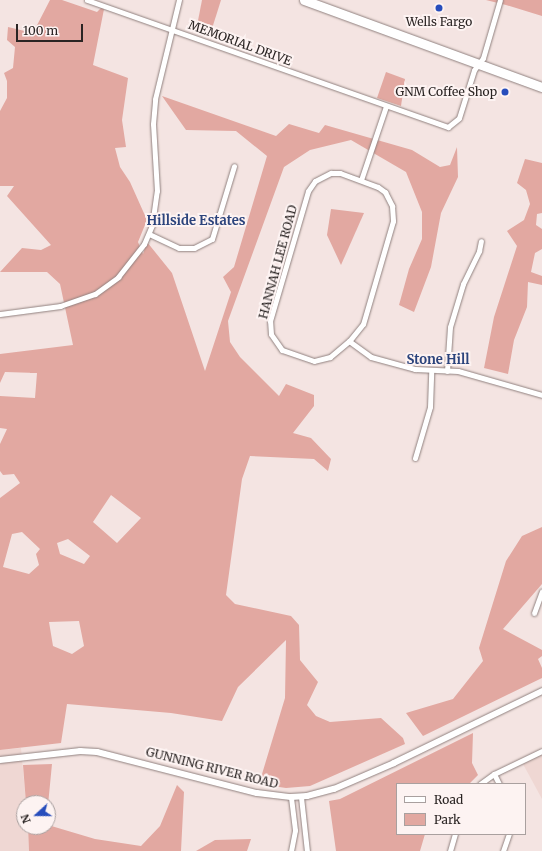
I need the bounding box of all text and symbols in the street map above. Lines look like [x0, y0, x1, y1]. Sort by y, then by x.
marker: Wells Fargo [434, 3, 444, 13]
place label: Wells Fargo [406, 15, 472, 29]
scale bar [18, 16, 85, 42]
street label: MEMORIAL DRIVE [186, 18, 294, 68]
text: 100 m [23, 23, 58, 38]
place label: GNM Coffee Shop [396, 85, 497, 99]
marker: GNM Coffee Shop [500, 87, 510, 97]
street label: HANNAH LEE ROAD [256, 204, 300, 320]
district label: Hillside Estates [146, 213, 246, 229]
district label: Stone Hill [407, 352, 469, 368]
street label: GUNNING RIVER ROAD [144, 745, 280, 791]
legend [396, 783, 526, 835]
text: Road [434, 792, 463, 807]
north arrow [16, 795, 56, 835]
text: N [18, 812, 34, 826]
text: Park [434, 812, 461, 827]

